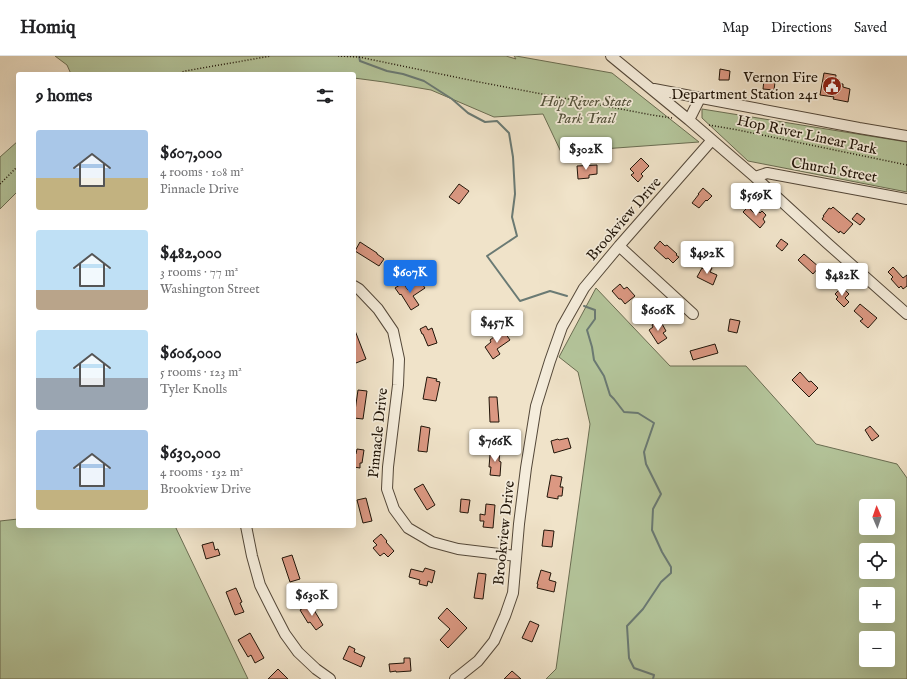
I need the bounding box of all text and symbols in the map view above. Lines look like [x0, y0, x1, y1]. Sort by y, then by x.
text: Homiq [20, 16, 75, 40]
text: Map [722, 19, 749, 37]
text: Directions [771, 19, 832, 37]
text: Saved [854, 19, 887, 37]
place label: Vernon Fire Department Station 241 [671, 68, 818, 104]
public building icon: Vernon Fire Department Station 241 [821, 75, 843, 97]
icon: filters [314, 85, 336, 107]
text: 9 homes [36, 86, 92, 107]
park label: Hop River State Park Trail [540, 92, 631, 128]
street label: Hop River Linear Park [735, 111, 880, 159]
pin: $302K [558, 137, 614, 171]
text: $302K [569, 141, 603, 158]
text: $607,000 [160, 143, 222, 164]
icon: home [68, 146, 116, 194]
street label: Church Street [790, 153, 878, 187]
text: 4 rooms · 108 m² [160, 164, 244, 181]
street label: Brookview Drive [582, 173, 666, 265]
text: Pinnacle Drive [160, 181, 239, 198]
pin: $569K [728, 183, 784, 217]
text: $569K [740, 187, 772, 204]
pin: $492K [679, 241, 735, 275]
text: $482,000 [160, 243, 222, 264]
text: $492K [690, 245, 724, 262]
icon: home [68, 246, 116, 294]
pin: $607K [382, 260, 438, 294]
pin: $482K [814, 263, 870, 297]
text: 3 rooms · 77 m² [160, 264, 238, 281]
text: $607K [393, 264, 427, 281]
text: $482K [825, 267, 859, 284]
text: Washington Street [160, 281, 260, 298]
pin: $606K [630, 298, 686, 332]
text: $606K [641, 302, 675, 319]
pin: $457K [469, 310, 525, 344]
text: $457K [480, 314, 514, 331]
text: $606,000 [160, 343, 222, 364]
icon: home [68, 346, 116, 394]
text: 5 rooms · 123 m² [160, 364, 242, 381]
text: Tyler Knolls [160, 381, 227, 398]
street label: Pinnacle Drive [364, 387, 392, 479]
pin: $766K [467, 429, 523, 463]
text: $766K [478, 433, 512, 450]
text: $630,000 [160, 443, 221, 464]
icon: home [68, 446, 116, 494]
text: 4 rooms · 132 m² [160, 464, 243, 481]
street label: Brookview Drive [489, 480, 519, 586]
text: Brookview Drive [160, 481, 251, 498]
north arrow [859, 499, 895, 535]
map controls [859, 499, 895, 667]
button: locate [859, 543, 895, 579]
pin: $630K [284, 583, 340, 617]
text: $630K [295, 587, 329, 604]
button: + [859, 587, 895, 623]
button: − [859, 631, 895, 667]

